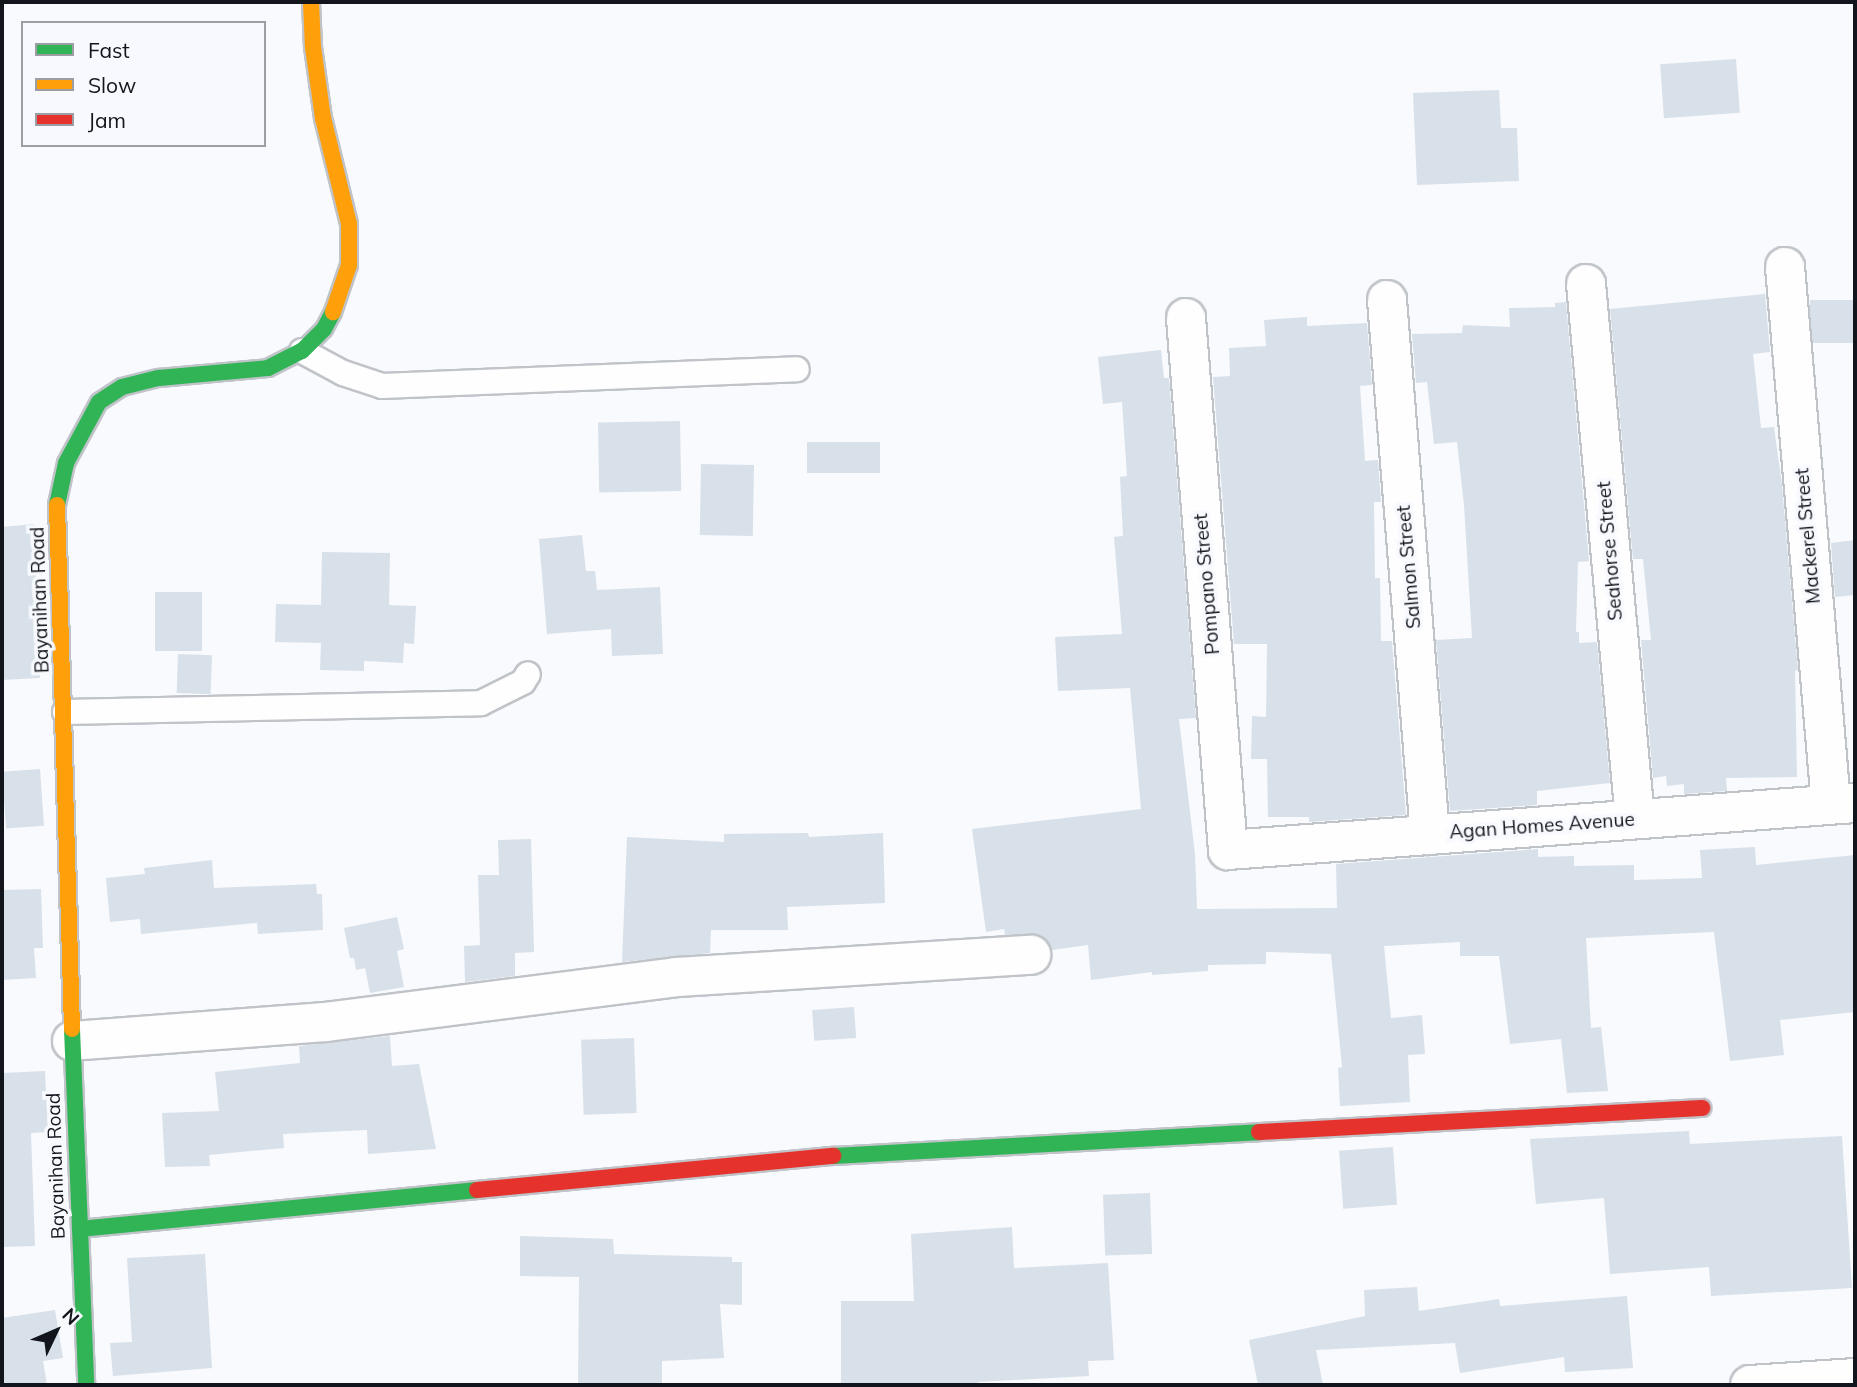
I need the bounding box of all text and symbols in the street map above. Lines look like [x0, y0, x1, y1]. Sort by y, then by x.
legend [21, 21, 266, 147]
text: Fast [88, 37, 130, 63]
text: Slow [88, 72, 136, 98]
text: Jam [88, 107, 126, 133]
street label: Mackerel Street [1791, 467, 1825, 605]
street label: Seahorse Street [1593, 480, 1627, 622]
street label: Salmon Street [1392, 504, 1426, 630]
street label: Pompano Street [1189, 512, 1225, 656]
street label: Bayanihan Road [26, 526, 54, 674]
street label: Agan Homes Avenue [1449, 808, 1635, 844]
street label: Bayanihan Road [42, 1092, 70, 1240]
north arrow [21, 1296, 91, 1366]
text: N [57, 1303, 85, 1330]

